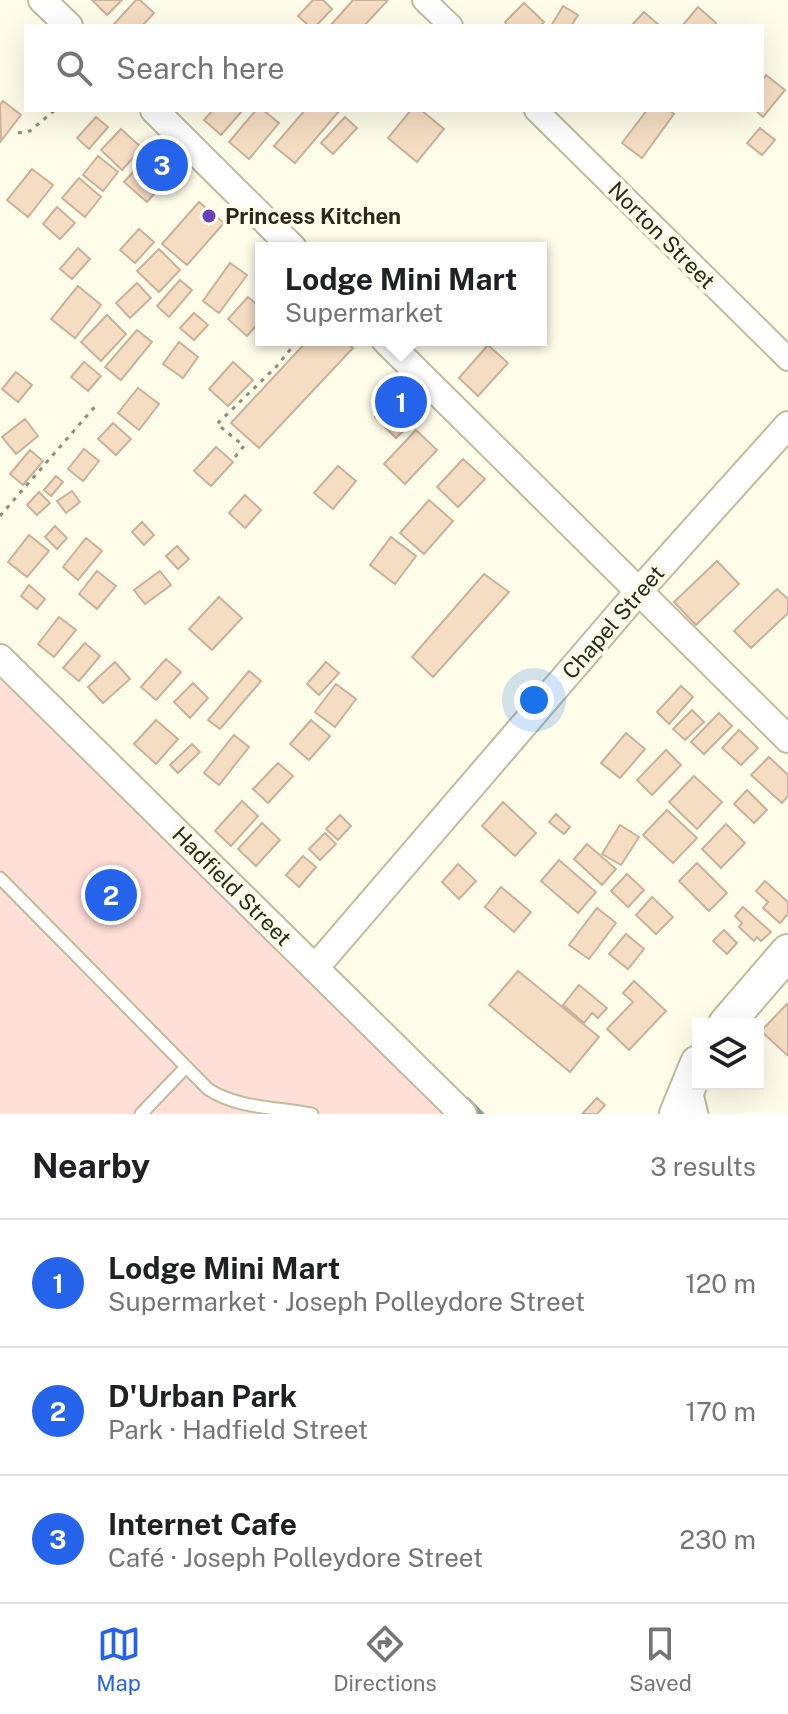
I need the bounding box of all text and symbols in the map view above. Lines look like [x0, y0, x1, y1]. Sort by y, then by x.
search box [24, 24, 764, 112]
icon: search [52, 46, 96, 90]
text: Search here [116, 50, 284, 86]
pin: 3 [136, 135, 188, 195]
street label: Norton Street [603, 176, 721, 294]
place label: Princess Kitchen [225, 203, 401, 229]
marker: Princess Kitchen [200, 207, 218, 225]
popup [255, 242, 547, 346]
text: Lodge Mini Mart [285, 261, 517, 297]
text: Supermarket [285, 297, 443, 328]
pin: 1 [375, 372, 427, 432]
street label: Chapel Street [557, 560, 669, 684]
your location [514, 680, 554, 720]
street label: Hadfield Street [167, 821, 297, 951]
pin: 2 [85, 865, 137, 925]
map controls [692, 1018, 764, 1090]
button: layers [692, 1018, 764, 1090]
text: Nearby [32, 1146, 150, 1186]
text: 3 results [650, 1151, 756, 1182]
text: Lodge Mini Mart [108, 1250, 340, 1286]
text: 1 [52, 1268, 64, 1299]
text: 120 m [685, 1268, 756, 1299]
text: Supermarket · Joseph Polleydore Street [108, 1286, 585, 1317]
text: D'Urban Park [108, 1378, 297, 1414]
text: 2 [50, 1396, 66, 1427]
text: 170 m [686, 1396, 756, 1427]
text: Park · Hadfield Street [108, 1414, 368, 1445]
text: Internet Cafe [108, 1506, 297, 1542]
text: 3 [49, 1524, 67, 1555]
text: 230 m [680, 1524, 756, 1555]
text: Café · Joseph Polleydore Street [108, 1542, 483, 1573]
tab: Map [96, 1622, 141, 1696]
tab: Directions [333, 1622, 437, 1696]
tab: Saved [629, 1622, 692, 1696]

